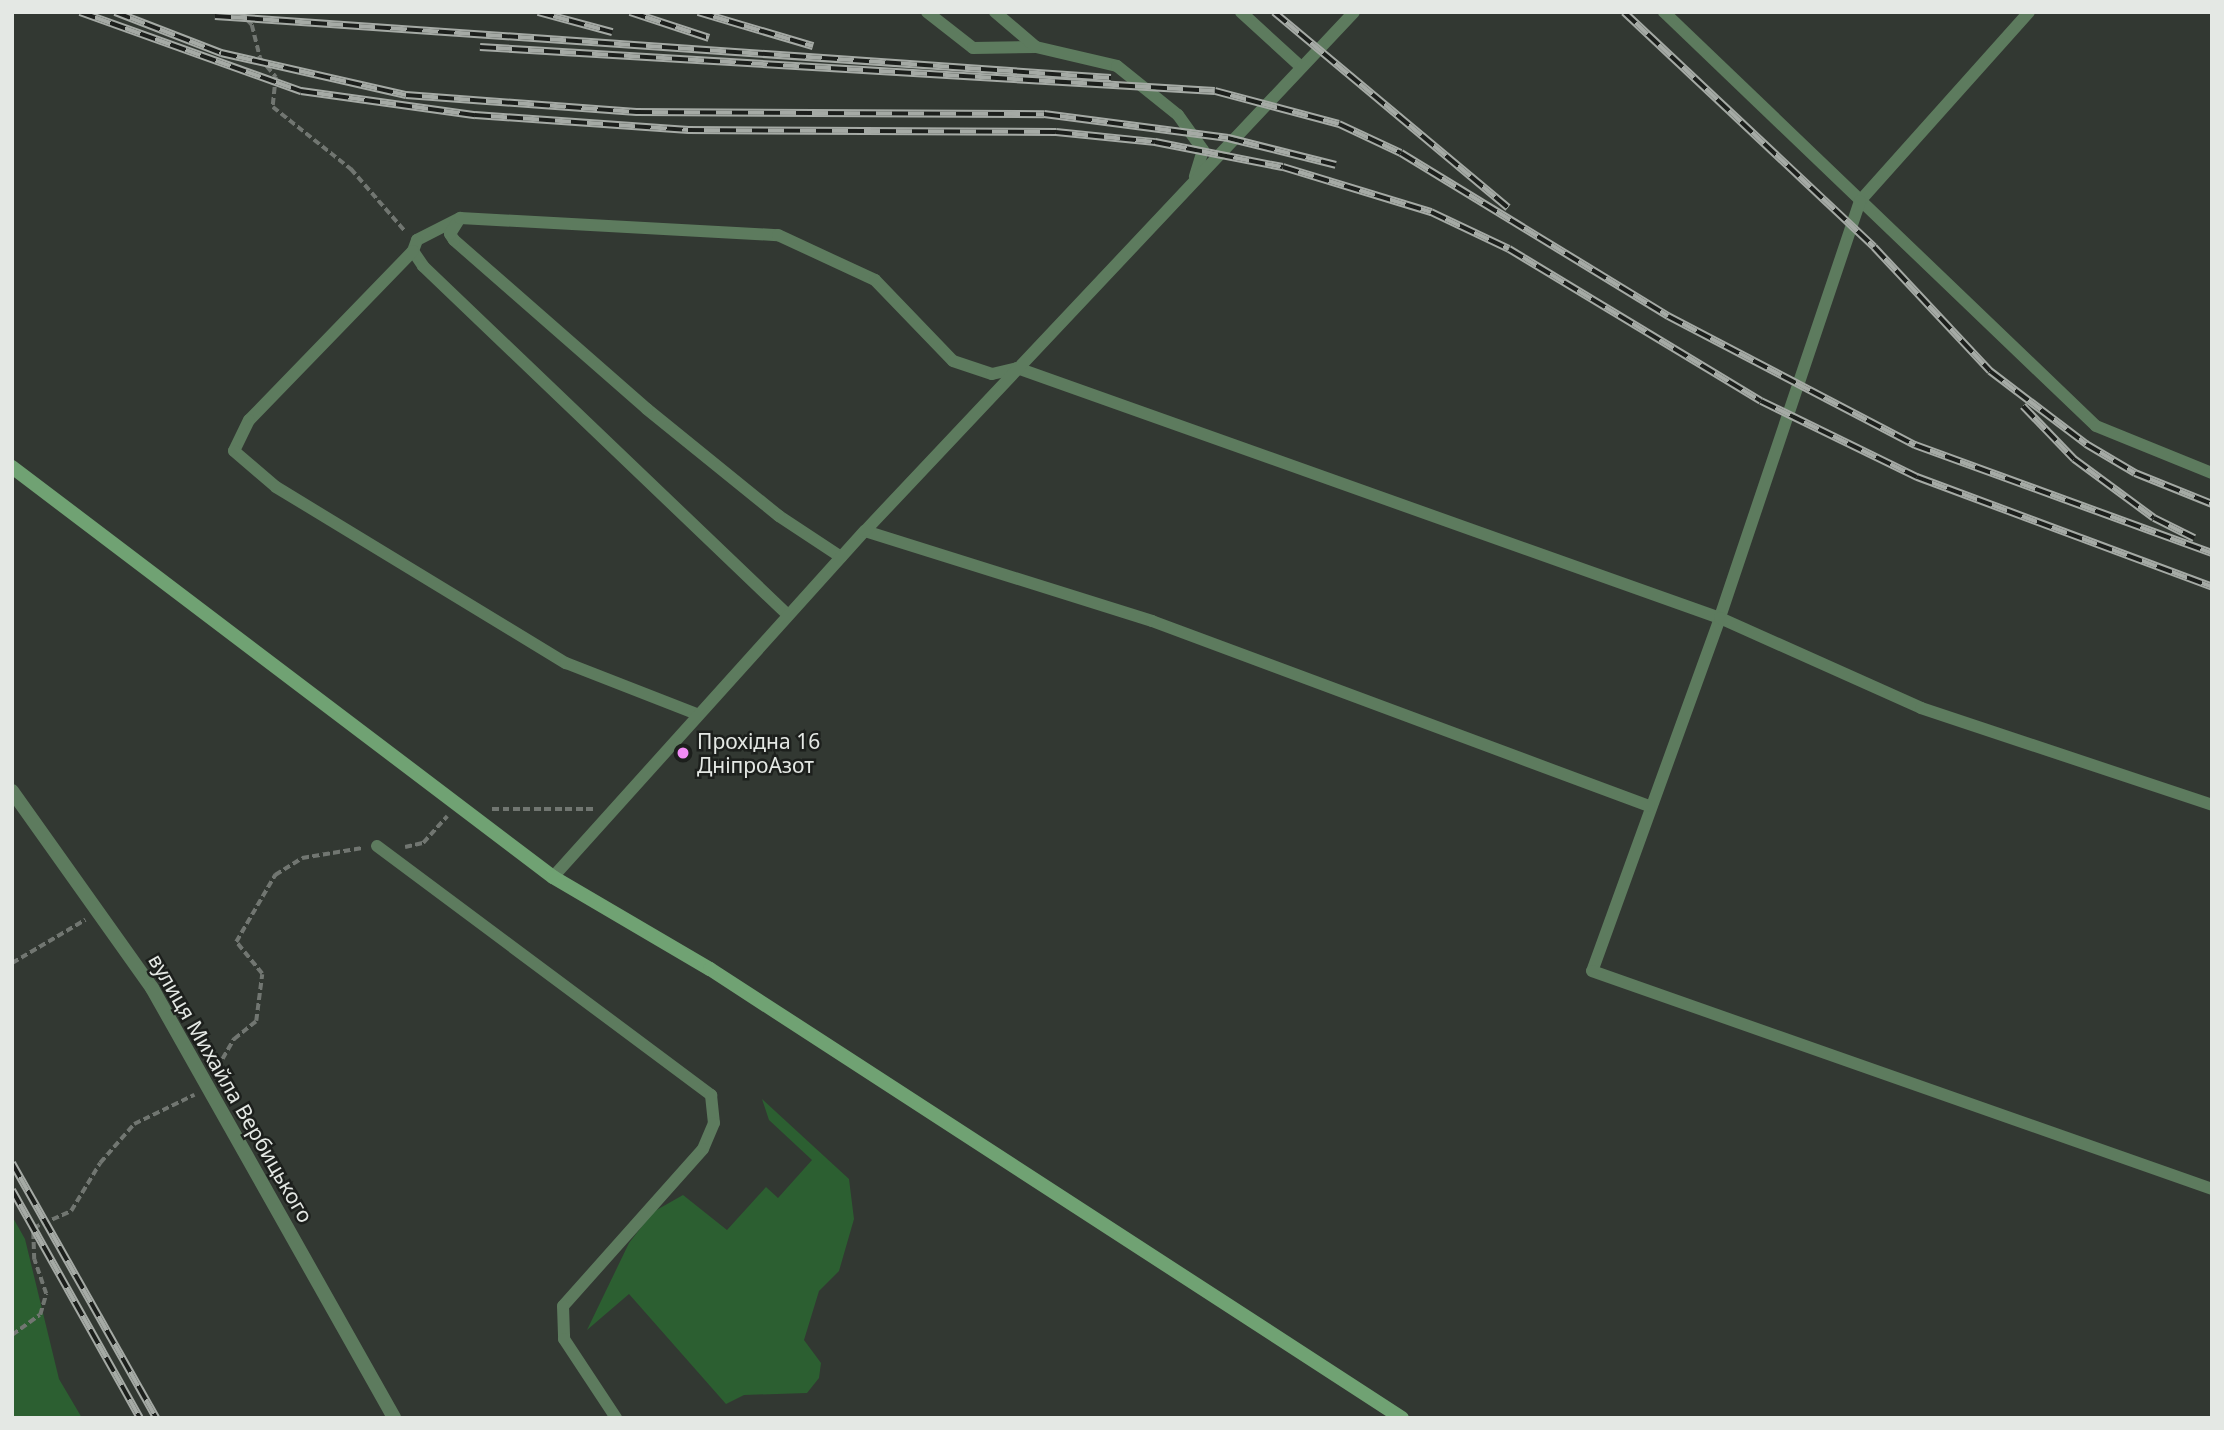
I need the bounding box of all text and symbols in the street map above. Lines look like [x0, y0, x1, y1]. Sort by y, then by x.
place label: Прохідна 16 ДніпроАзот [697, 728, 820, 778]
marker: Прохідна 16 ДніпроАзот [675, 745, 691, 761]
street label: вулиця Михайла Вербицького [144, 949, 318, 1227]

